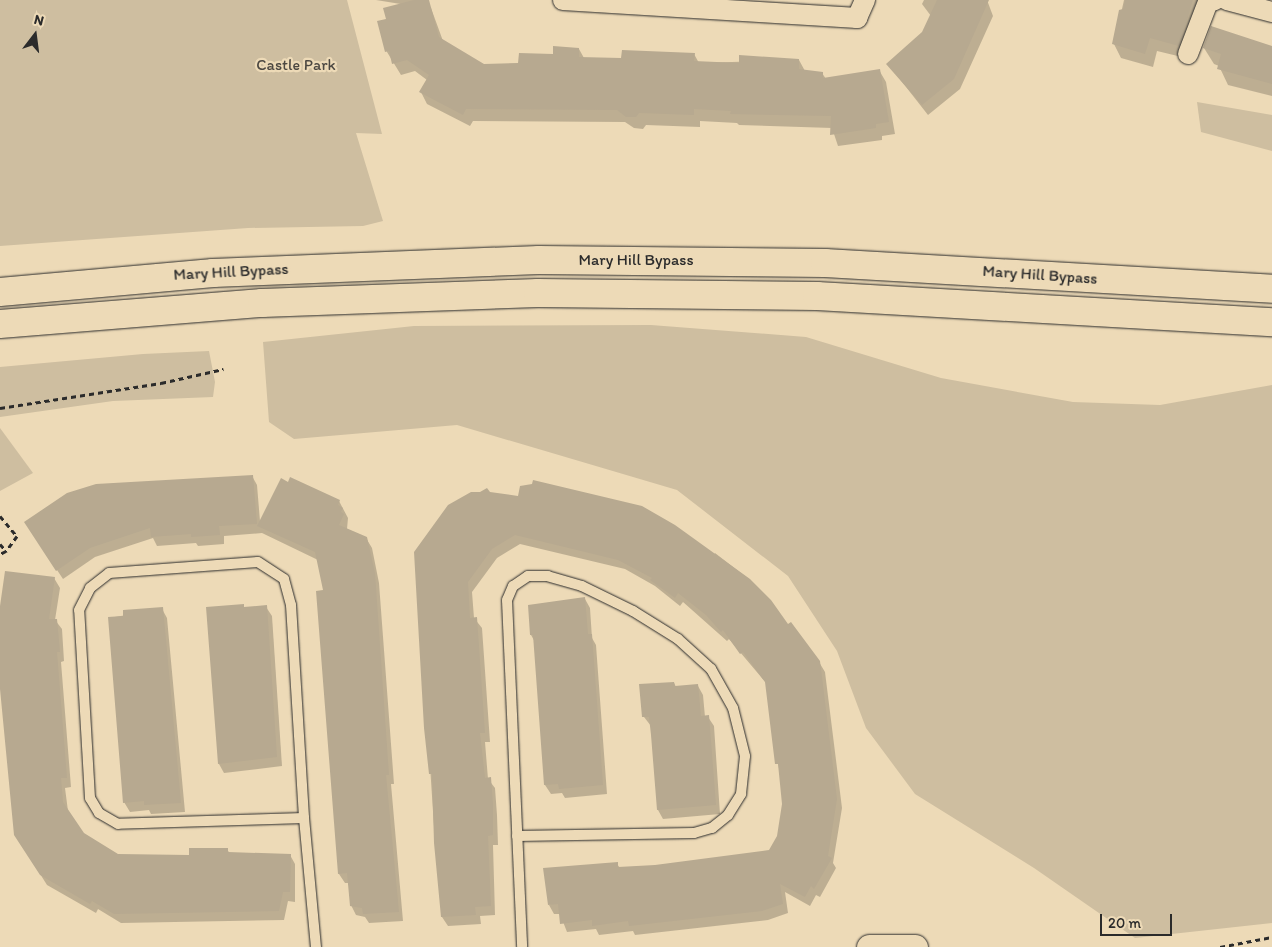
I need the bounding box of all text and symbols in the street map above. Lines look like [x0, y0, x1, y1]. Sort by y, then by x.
north arrow [10, 10, 60, 60]
text: N [32, 11, 46, 29]
park label: Castle Park [257, 55, 335, 75]
street label: Mary Hill Bypass [579, 250, 693, 270]
street label: Mary Hill Bypass [173, 259, 289, 285]
street label: Mary Hill Bypass [982, 261, 1098, 289]
scale bar [1102, 904, 1174, 936]
text: 20 m [1108, 914, 1141, 932]

